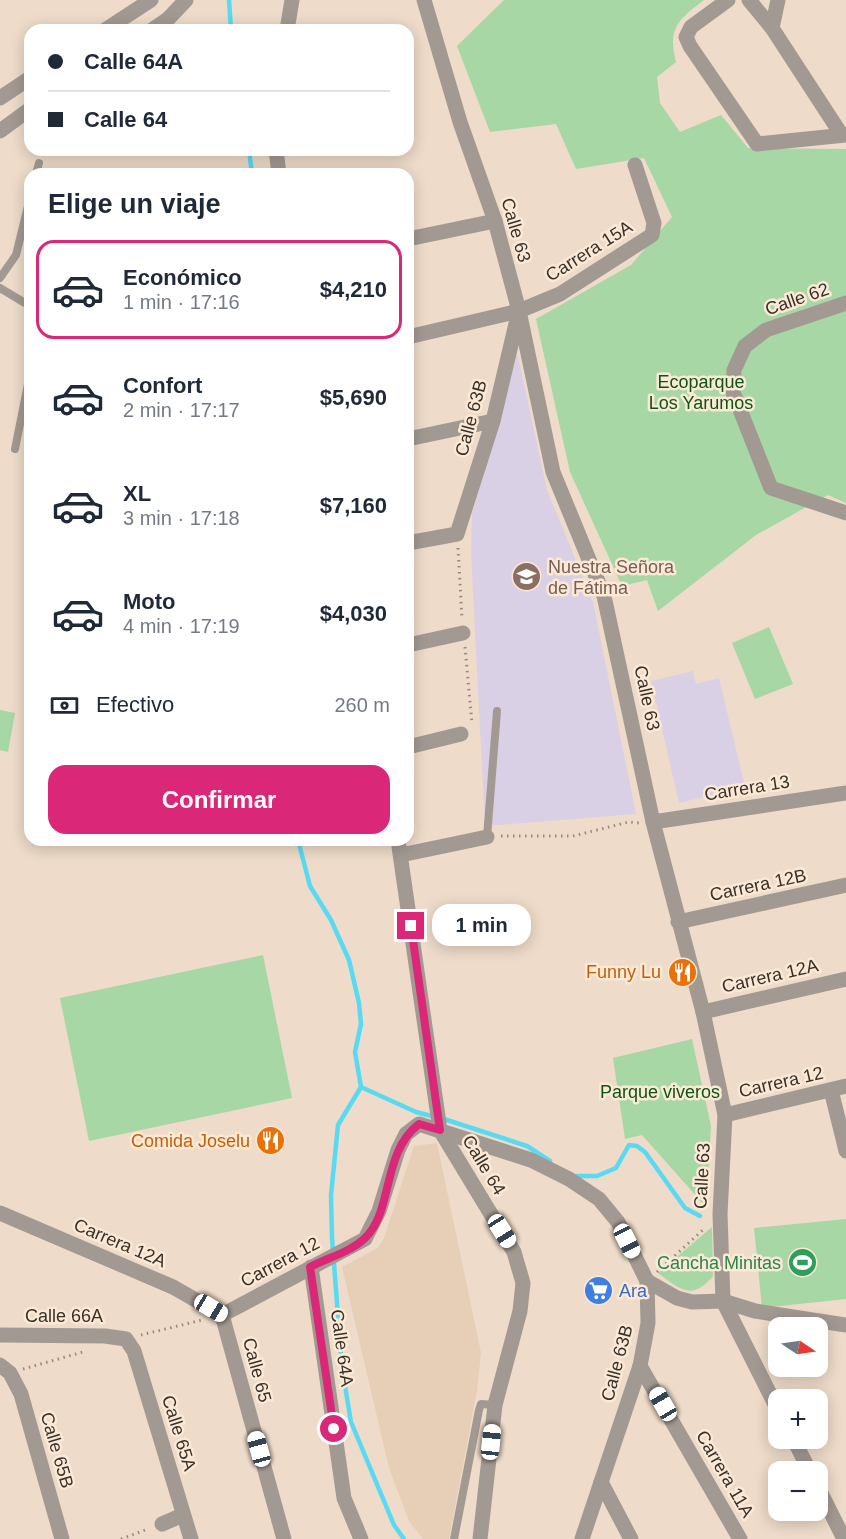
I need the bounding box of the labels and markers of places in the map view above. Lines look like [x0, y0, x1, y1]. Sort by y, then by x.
place label: Nuestra Señora de Fátima [548, 557, 675, 598]
school or university icon: Nuestra Señora de Fátima [511, 561, 543, 593]
restaurant icon: Funny Lu [666, 956, 698, 988]
place label: Funny Lu [586, 962, 661, 982]
restaurant icon: Comida Joselu [255, 1125, 287, 1157]
place label: Comida Joselu [131, 1131, 250, 1151]
sports icon: Cancha Minitas [786, 1247, 818, 1279]
place label: Cancha Minitas [657, 1253, 781, 1273]
supermarket icon: Ara [582, 1275, 614, 1307]
place label: Ara [619, 1281, 648, 1301]

